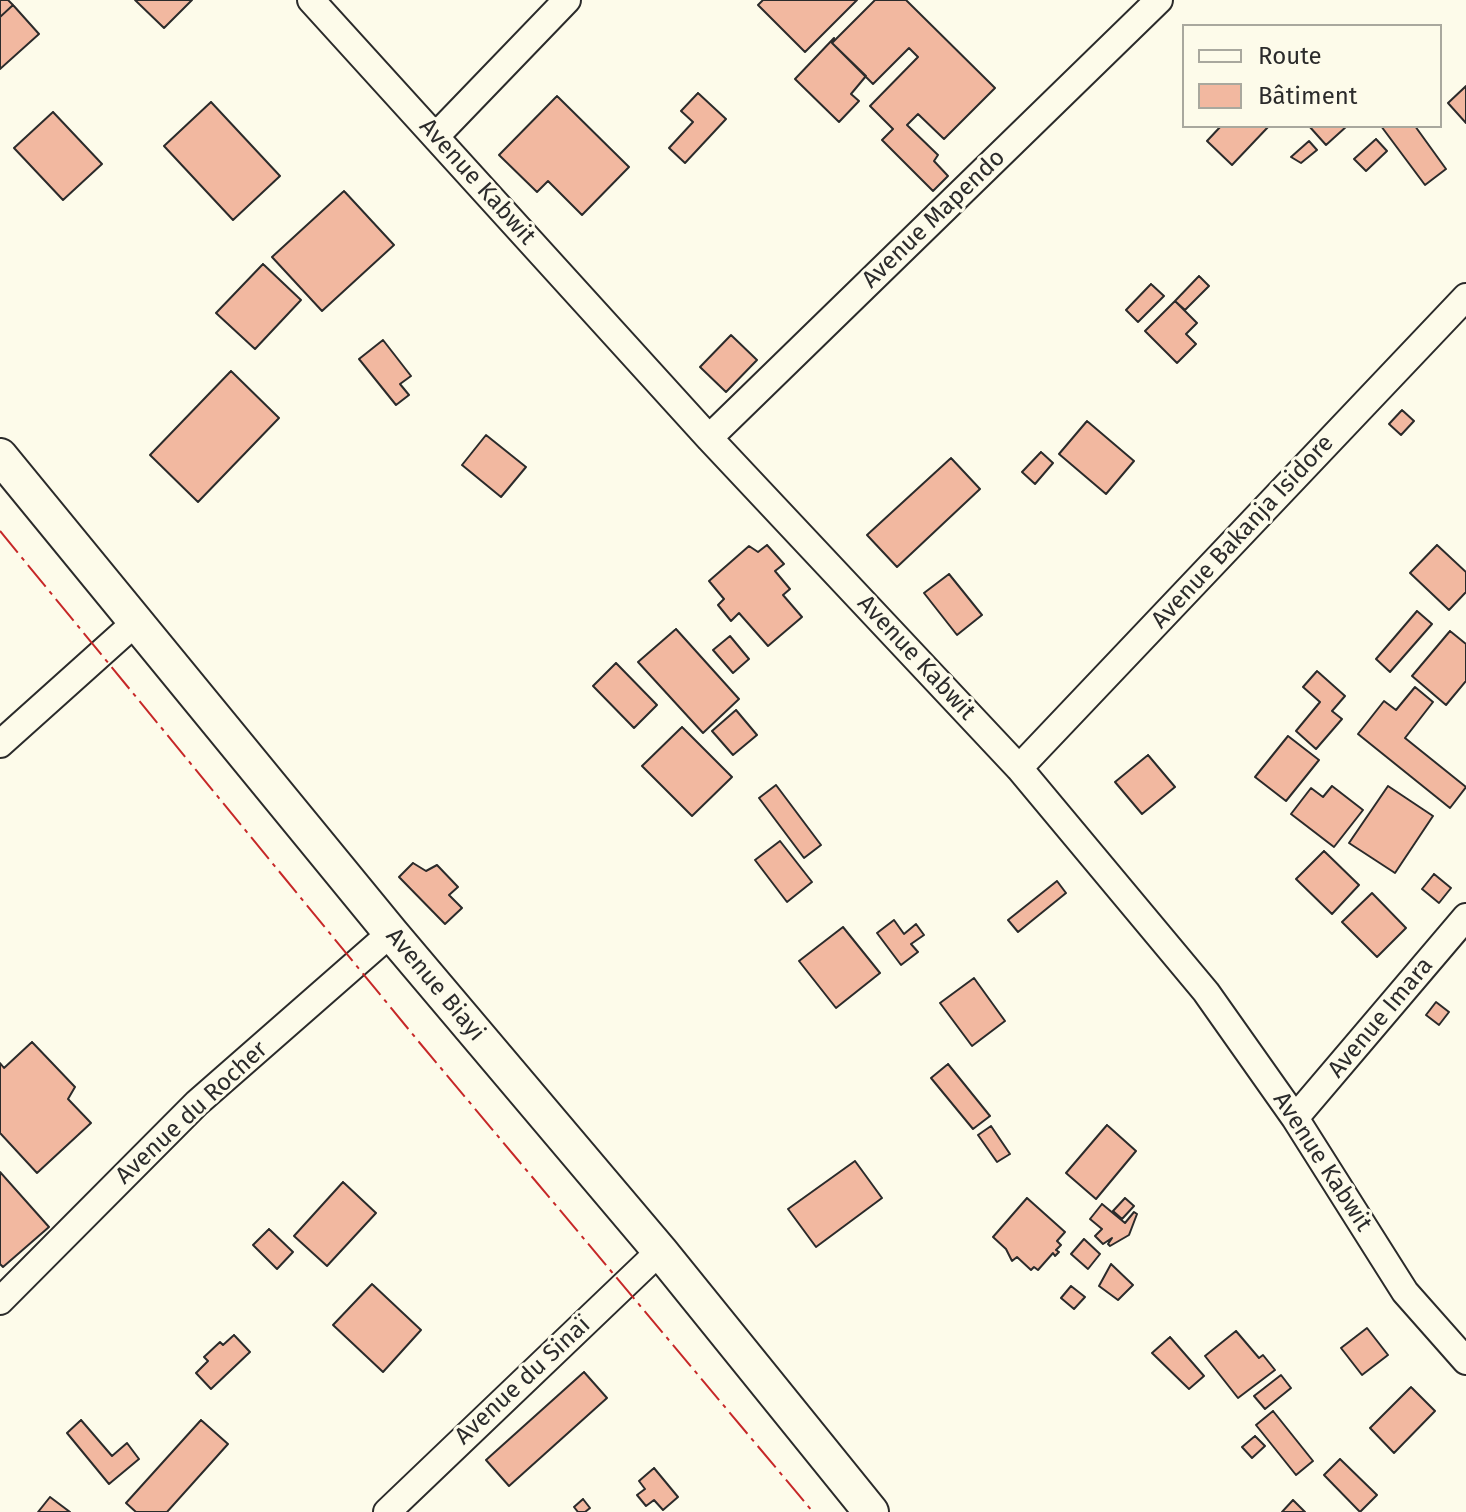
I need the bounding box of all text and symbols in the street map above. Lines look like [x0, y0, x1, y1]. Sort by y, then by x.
legend [1182, 24, 1442, 128]
text: Route [1258, 42, 1322, 70]
text: Bâtiment [1258, 82, 1357, 110]
street label: Avenue Kabwit [413, 113, 541, 251]
street label: Avenue Mapendo [857, 144, 1011, 294]
street label: Avenue Bakanja Isidore [1146, 429, 1340, 635]
street label: Avenue Kabwit [851, 590, 981, 726]
street label: Avenue Biayi [379, 923, 491, 1047]
street label: Avenue Imara [1322, 952, 1440, 1084]
street label: Avenue du Rocher [110, 1035, 274, 1191]
street label: Avenue Kabwit [1266, 1087, 1378, 1237]
street label: Avenue du Sinaï [449, 1311, 597, 1451]

